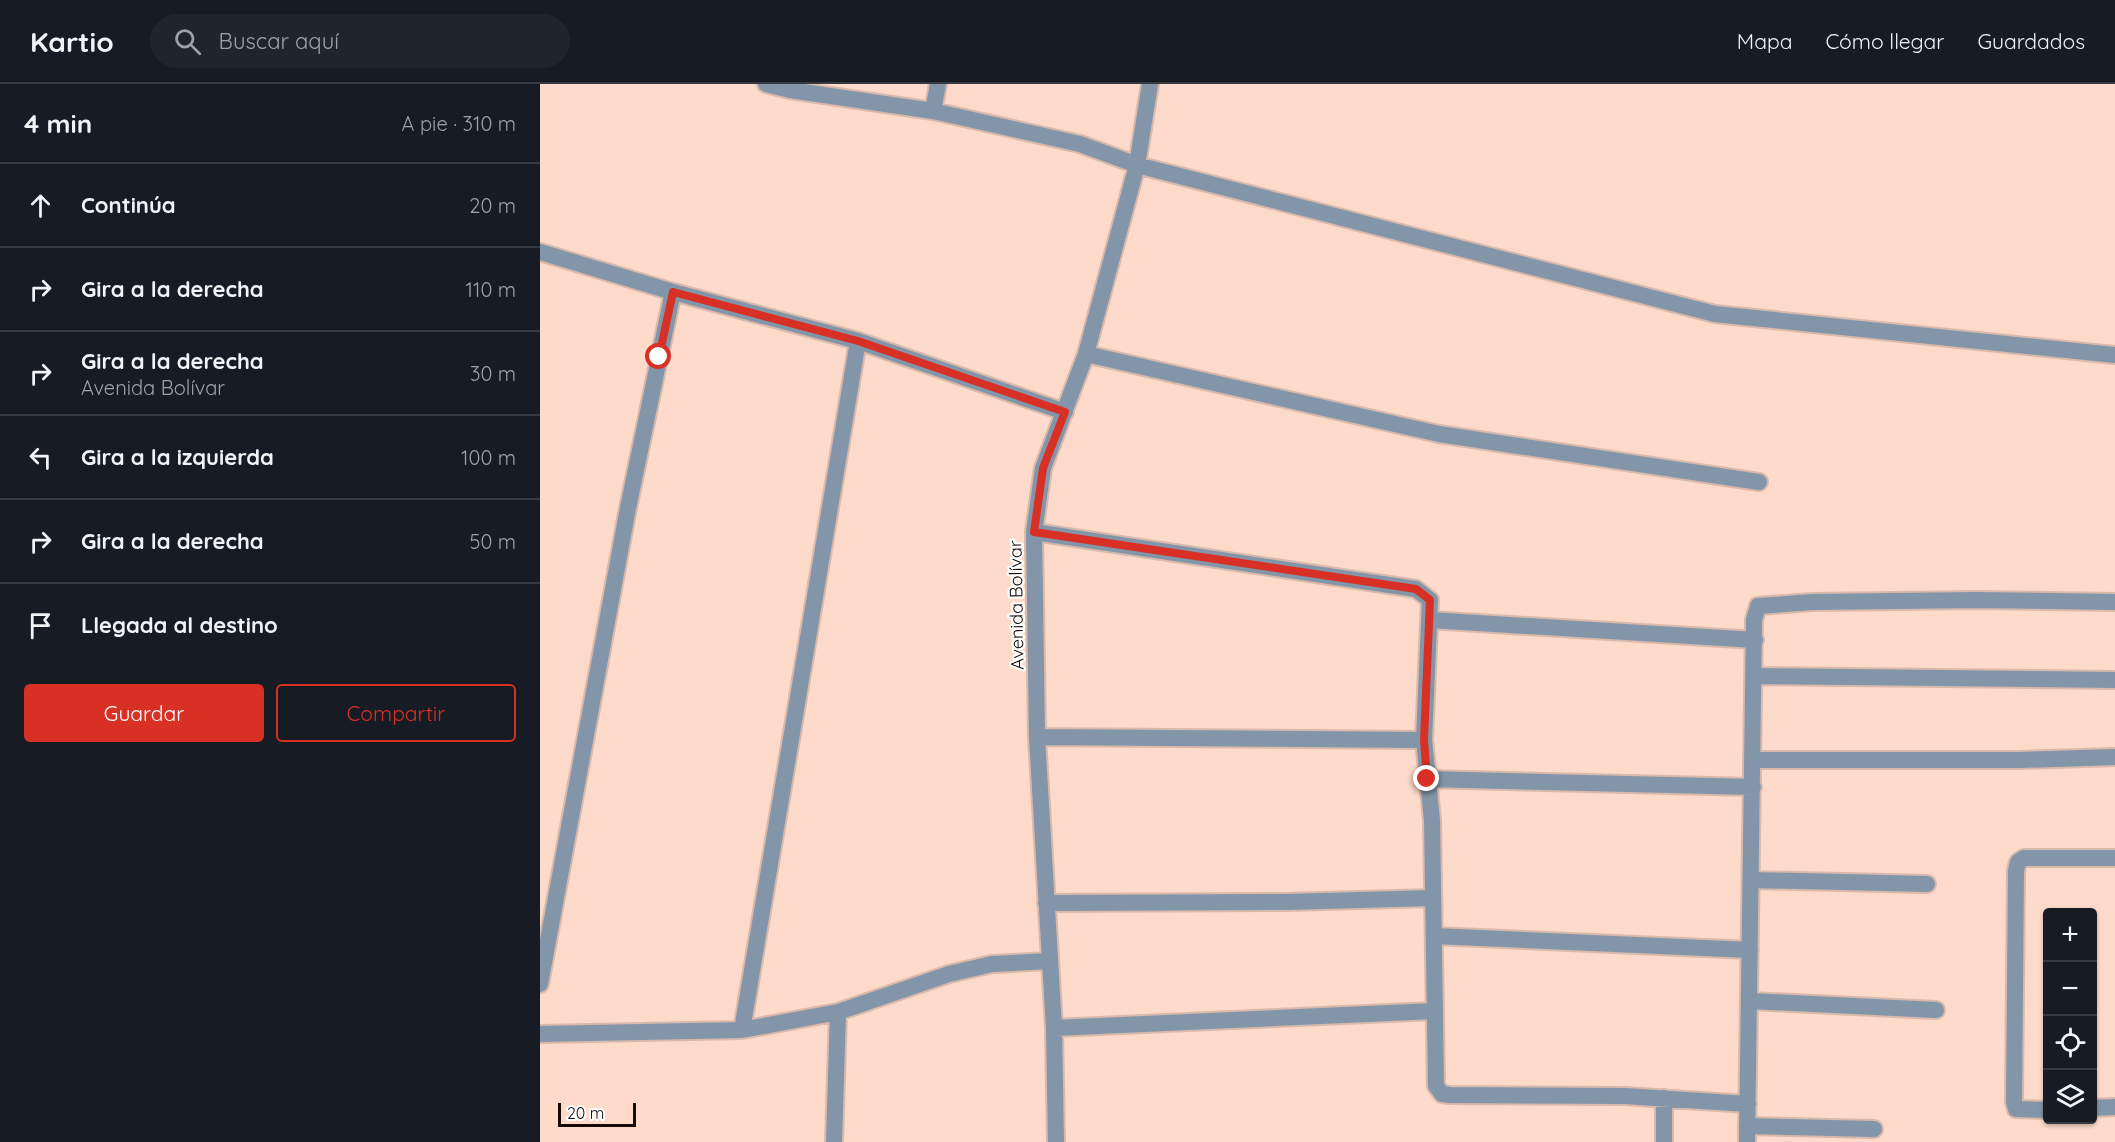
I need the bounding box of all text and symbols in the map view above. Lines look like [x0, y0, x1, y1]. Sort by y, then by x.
search box [150, 14, 570, 68]
text: Kartio [30, 24, 114, 59]
icon: search [171, 25, 204, 58]
text: Buscar aquí [219, 27, 339, 55]
text: Mapa [1737, 28, 1792, 54]
text: Cómo llegar [1825, 28, 1944, 54]
text: Guardados [1977, 28, 2085, 54]
text: 4 min [24, 107, 92, 140]
text: A pie · 310 m [402, 111, 516, 136]
icon: ahead [24, 189, 57, 222]
text: Continúa [81, 191, 176, 219]
text: 20 m [469, 193, 516, 218]
icon: right [24, 273, 57, 306]
text: Gira a la derecha [81, 275, 264, 303]
text: 110 m [466, 277, 516, 302]
route start [645, 343, 671, 369]
text: Gira a la derecha [81, 347, 264, 375]
icon: right [24, 357, 57, 390]
text: 30 m [470, 361, 516, 386]
text: Avenida Bolívar [81, 375, 225, 400]
icon: left [24, 441, 57, 474]
text: Gira a la izquierda [81, 443, 274, 471]
text: 100 m [461, 445, 516, 470]
icon: right [24, 525, 57, 558]
text: Gira a la derecha [81, 527, 264, 555]
text: 50 m [470, 529, 516, 554]
street label: Avenida Bolívar [1003, 540, 1029, 670]
icon: arrive [24, 609, 57, 642]
text: Llegada al destino [81, 611, 278, 639]
button: Guardar [24, 684, 264, 742]
button: Compartir [276, 684, 516, 742]
route end [1413, 765, 1439, 791]
map controls [2043, 908, 2097, 1124]
button: + [2043, 908, 2097, 962]
button: − [2043, 962, 2097, 1016]
button: locate [2043, 1016, 2097, 1070]
button: layers [2043, 1070, 2097, 1124]
scale bar [558, 1100, 636, 1128]
text: 20 m [567, 1103, 604, 1123]

